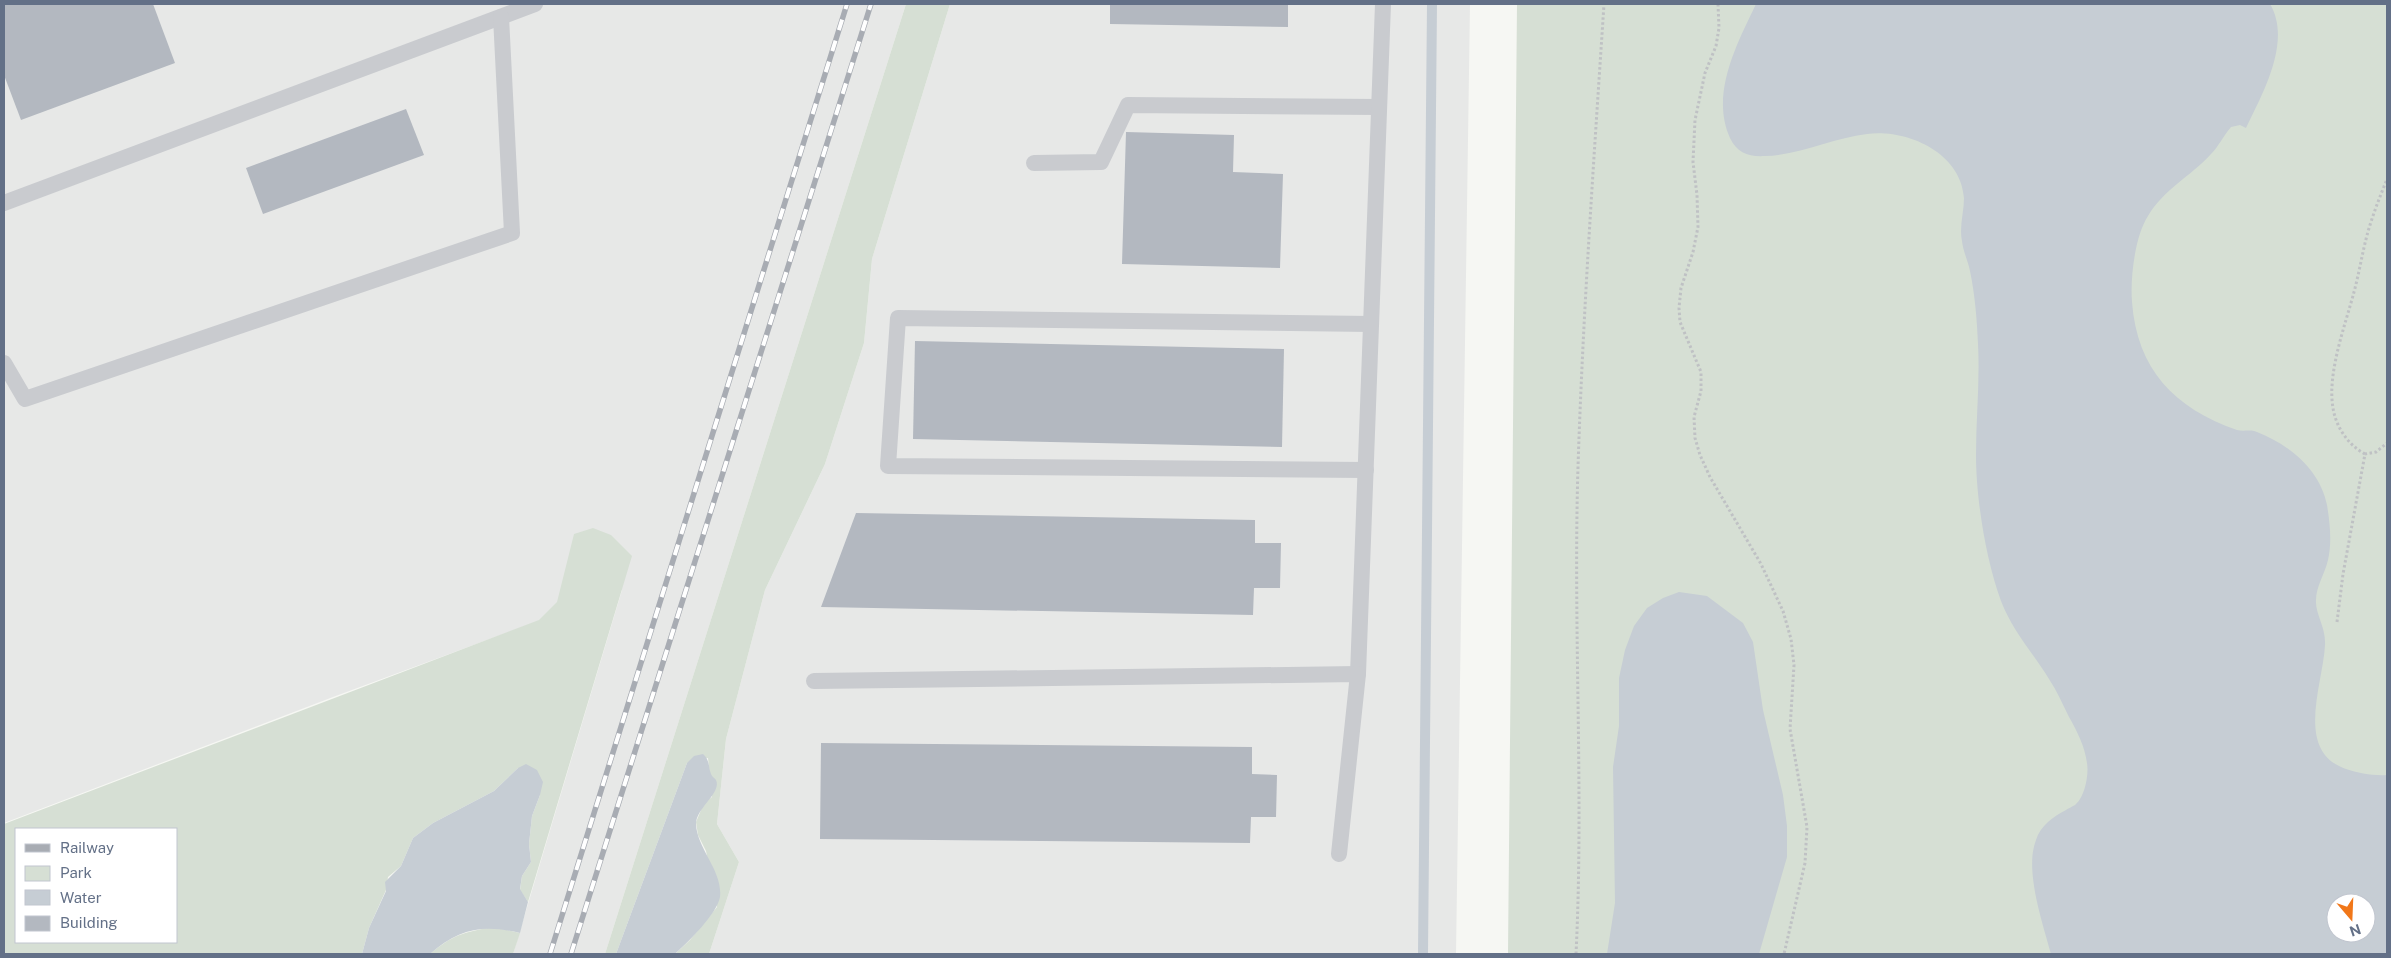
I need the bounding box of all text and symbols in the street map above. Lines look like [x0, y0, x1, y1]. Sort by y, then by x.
legend [15, 828, 178, 943]
text: Railway [60, 839, 114, 856]
text: Park [60, 864, 92, 881]
text: Water [60, 889, 102, 906]
north arrow [2326, 893, 2376, 943]
text: Building [60, 914, 118, 931]
text: N [2347, 921, 2363, 940]

